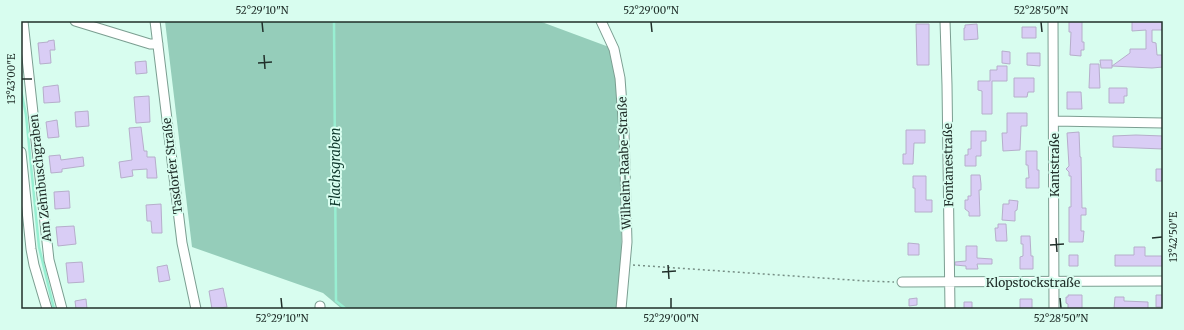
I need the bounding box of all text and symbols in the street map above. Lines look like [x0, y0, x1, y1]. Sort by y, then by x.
text: 52°29'10"N [235, 4, 289, 17]
text: 52°29'00"N [623, 4, 679, 17]
text: 52°28'50"N [1014, 4, 1069, 17]
text: 13°43'00"E [5, 53, 18, 104]
street label: Wilhelm-Raabe-Straße [614, 96, 634, 231]
street label: Am Zehnbuschgraben [26, 114, 54, 243]
street label: Tasdorfer Straße [159, 117, 185, 215]
street label: Fontanestraße [940, 123, 956, 207]
water label: Flachsgraben [327, 127, 344, 207]
street label: Kantstraße [1047, 133, 1062, 197]
text: 13°42'50"E [1167, 211, 1180, 262]
street label: Klopstockstraße [986, 275, 1080, 290]
text: 52°29'10"N [255, 312, 309, 325]
text: 52°29'00"N [643, 312, 699, 325]
text: 52°28'50"N [1034, 312, 1089, 325]

